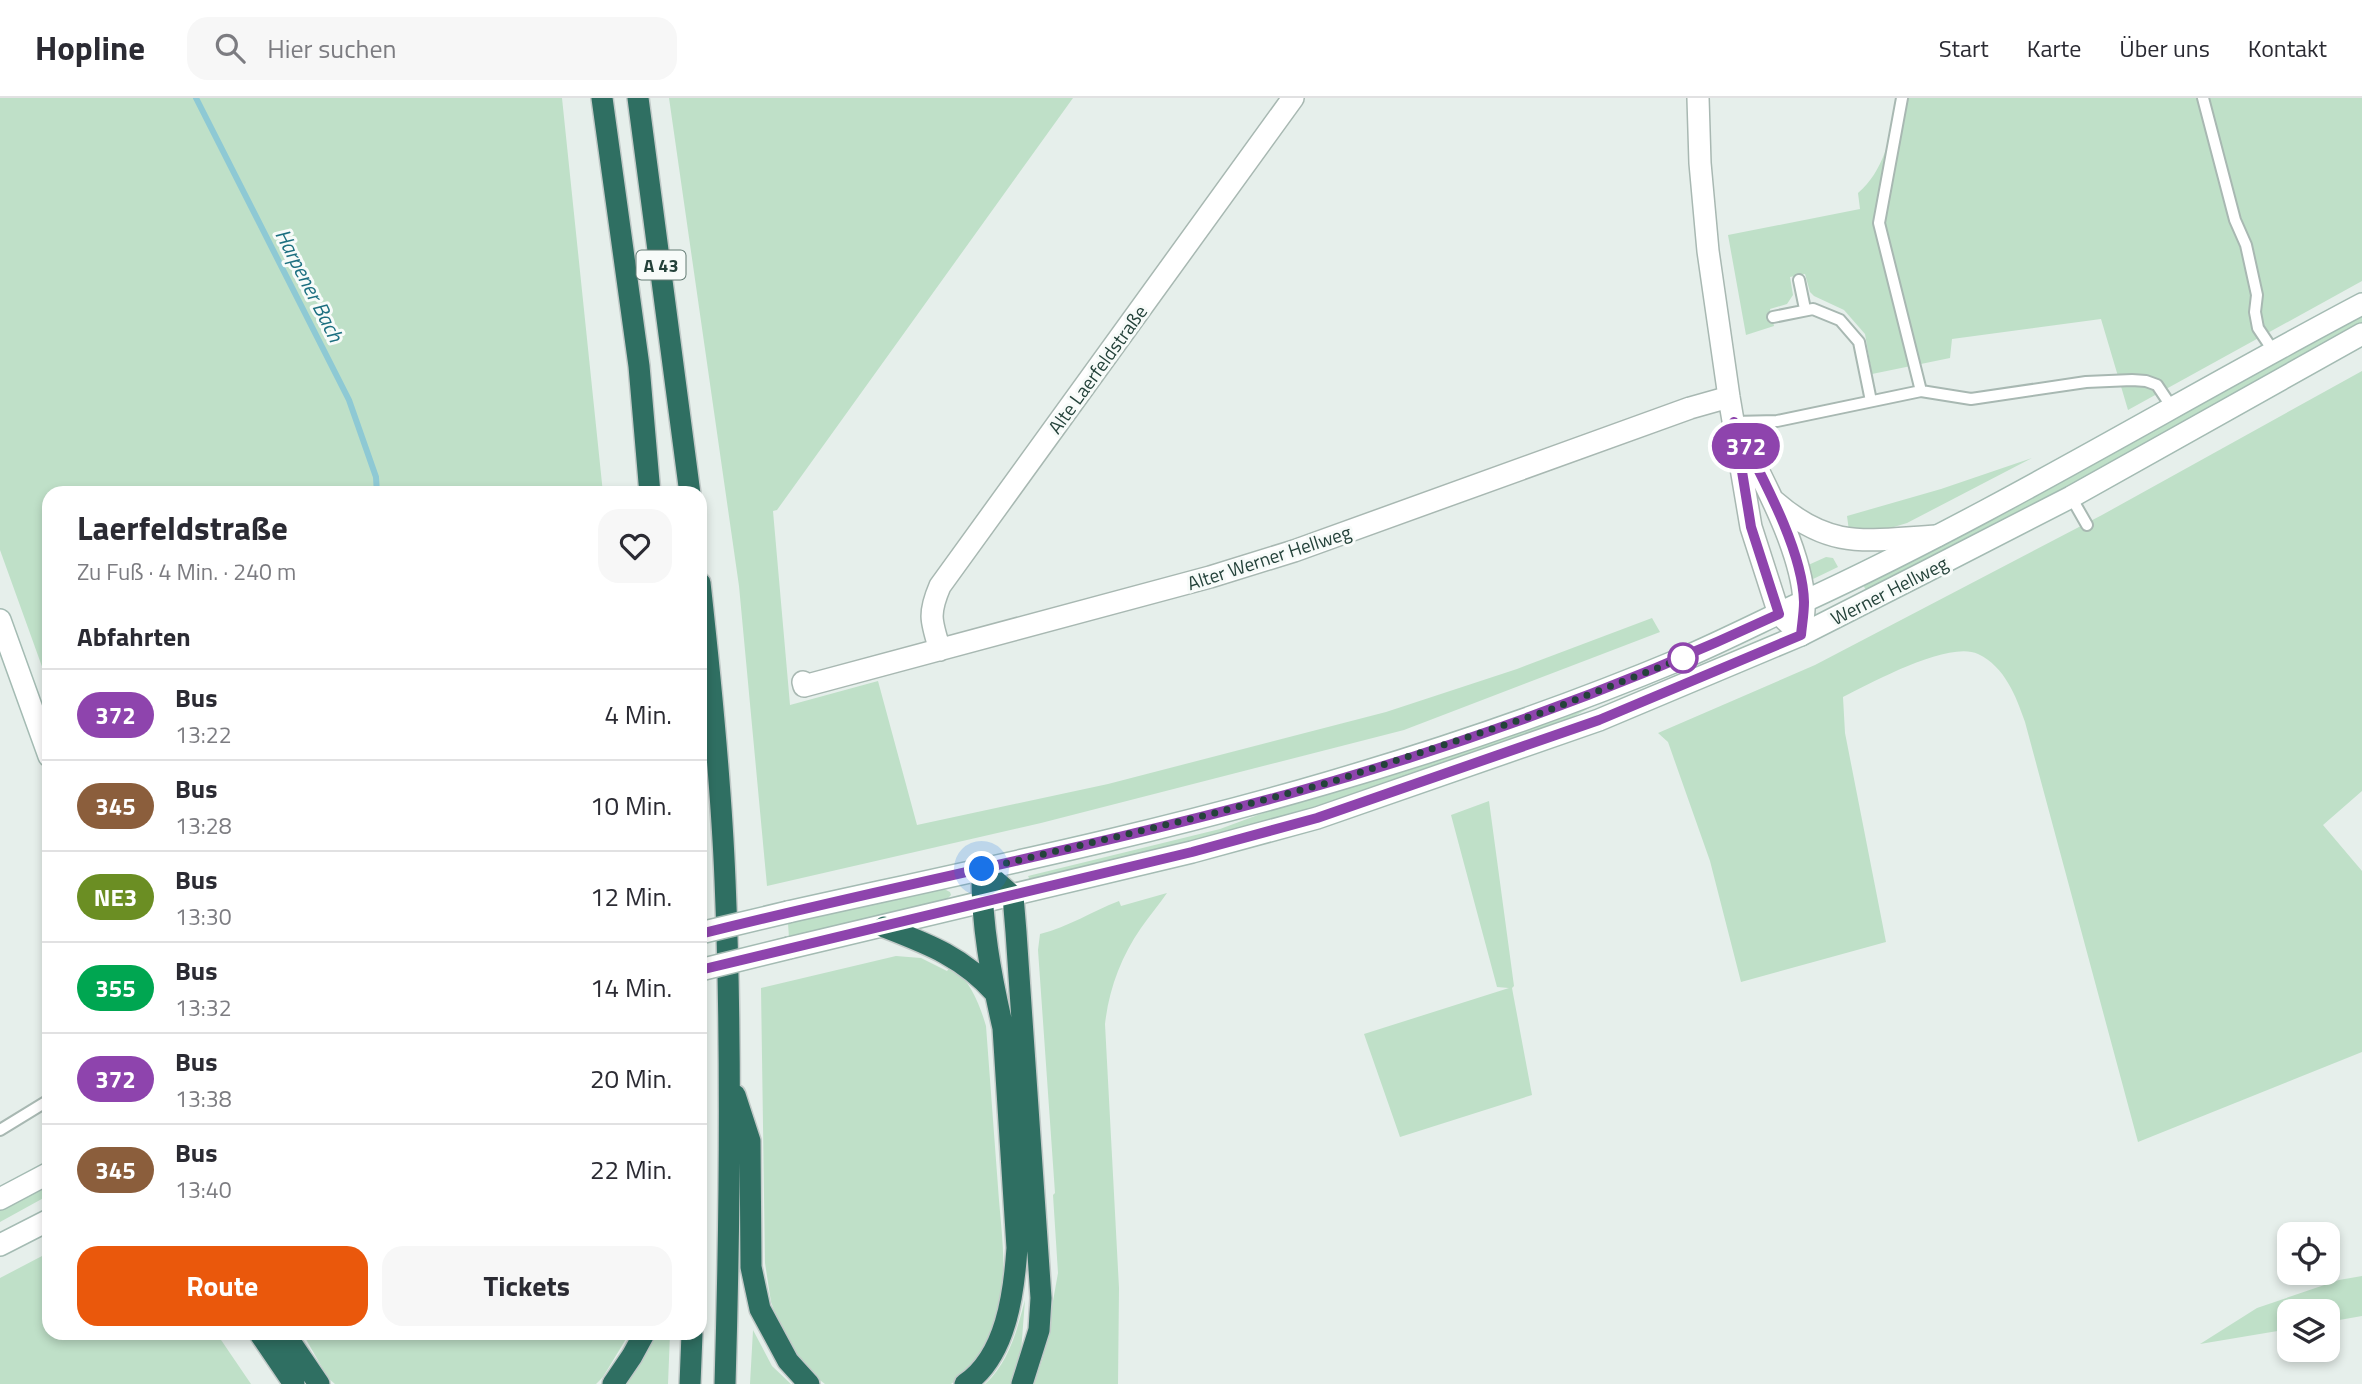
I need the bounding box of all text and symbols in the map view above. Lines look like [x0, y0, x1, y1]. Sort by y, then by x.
search box [187, 17, 677, 80]
text: Hopline [35, 23, 145, 73]
icon: search [211, 29, 249, 67]
text: Hier suchen [267, 29, 397, 68]
text: Start [1939, 30, 1989, 66]
text: Karte [2027, 30, 2081, 66]
text: Über uns [2119, 30, 2210, 66]
text: Kontakt [2248, 30, 2327, 66]
water label: Harpener Bach [268, 223, 352, 348]
road number: A 43 [636, 250, 686, 280]
street label: Alte Laerfeldstraße [1040, 299, 1154, 439]
line badge: 372 [1706, 423, 1786, 469]
text: 372 [1726, 428, 1766, 464]
text: Laerfeldstraße [77, 503, 288, 553]
button: heart [598, 509, 672, 583]
street label: Alter Werner Hellweg [1183, 517, 1355, 597]
street label: Werner Hellweg [1825, 548, 1953, 632]
text: Zu Fuß · 4 Min. · 240 m [77, 554, 296, 589]
text: Abfahrten [77, 617, 191, 656]
unlabelled marker [1668, 643, 1698, 673]
text: Bus [175, 678, 217, 717]
text: 4 Min. [605, 695, 672, 734]
text: 372 [95, 697, 136, 733]
text: 13:22 [175, 717, 232, 752]
text: Bus [175, 769, 217, 808]
text: 10 Min. [590, 786, 672, 825]
text: 345 [95, 788, 136, 824]
text: 13:28 [175, 808, 232, 843]
your location [964, 851, 999, 886]
text: Bus [175, 860, 217, 899]
text: 12 Min. [590, 877, 672, 916]
text: NE3 [94, 879, 137, 915]
text: 13:30 [175, 899, 232, 934]
text: Bus [175, 951, 217, 990]
text: 14 Min. [590, 968, 672, 1007]
text: 355 [95, 970, 136, 1006]
text: 13:32 [175, 990, 232, 1025]
text: Bus [175, 1042, 217, 1081]
text: 20 Min. [590, 1059, 672, 1098]
text: 372 [95, 1061, 136, 1097]
text: 13:38 [175, 1081, 232, 1116]
text: Bus [175, 1133, 217, 1172]
text: 22 Min. [590, 1150, 672, 1189]
text: 345 [95, 1152, 136, 1188]
text: 13:40 [175, 1172, 232, 1207]
map controls [2277, 1222, 2340, 1362]
button: locate [2277, 1222, 2340, 1285]
button: Route [77, 1246, 368, 1326]
button: Tickets [382, 1246, 672, 1326]
button: layers [2277, 1299, 2340, 1362]

